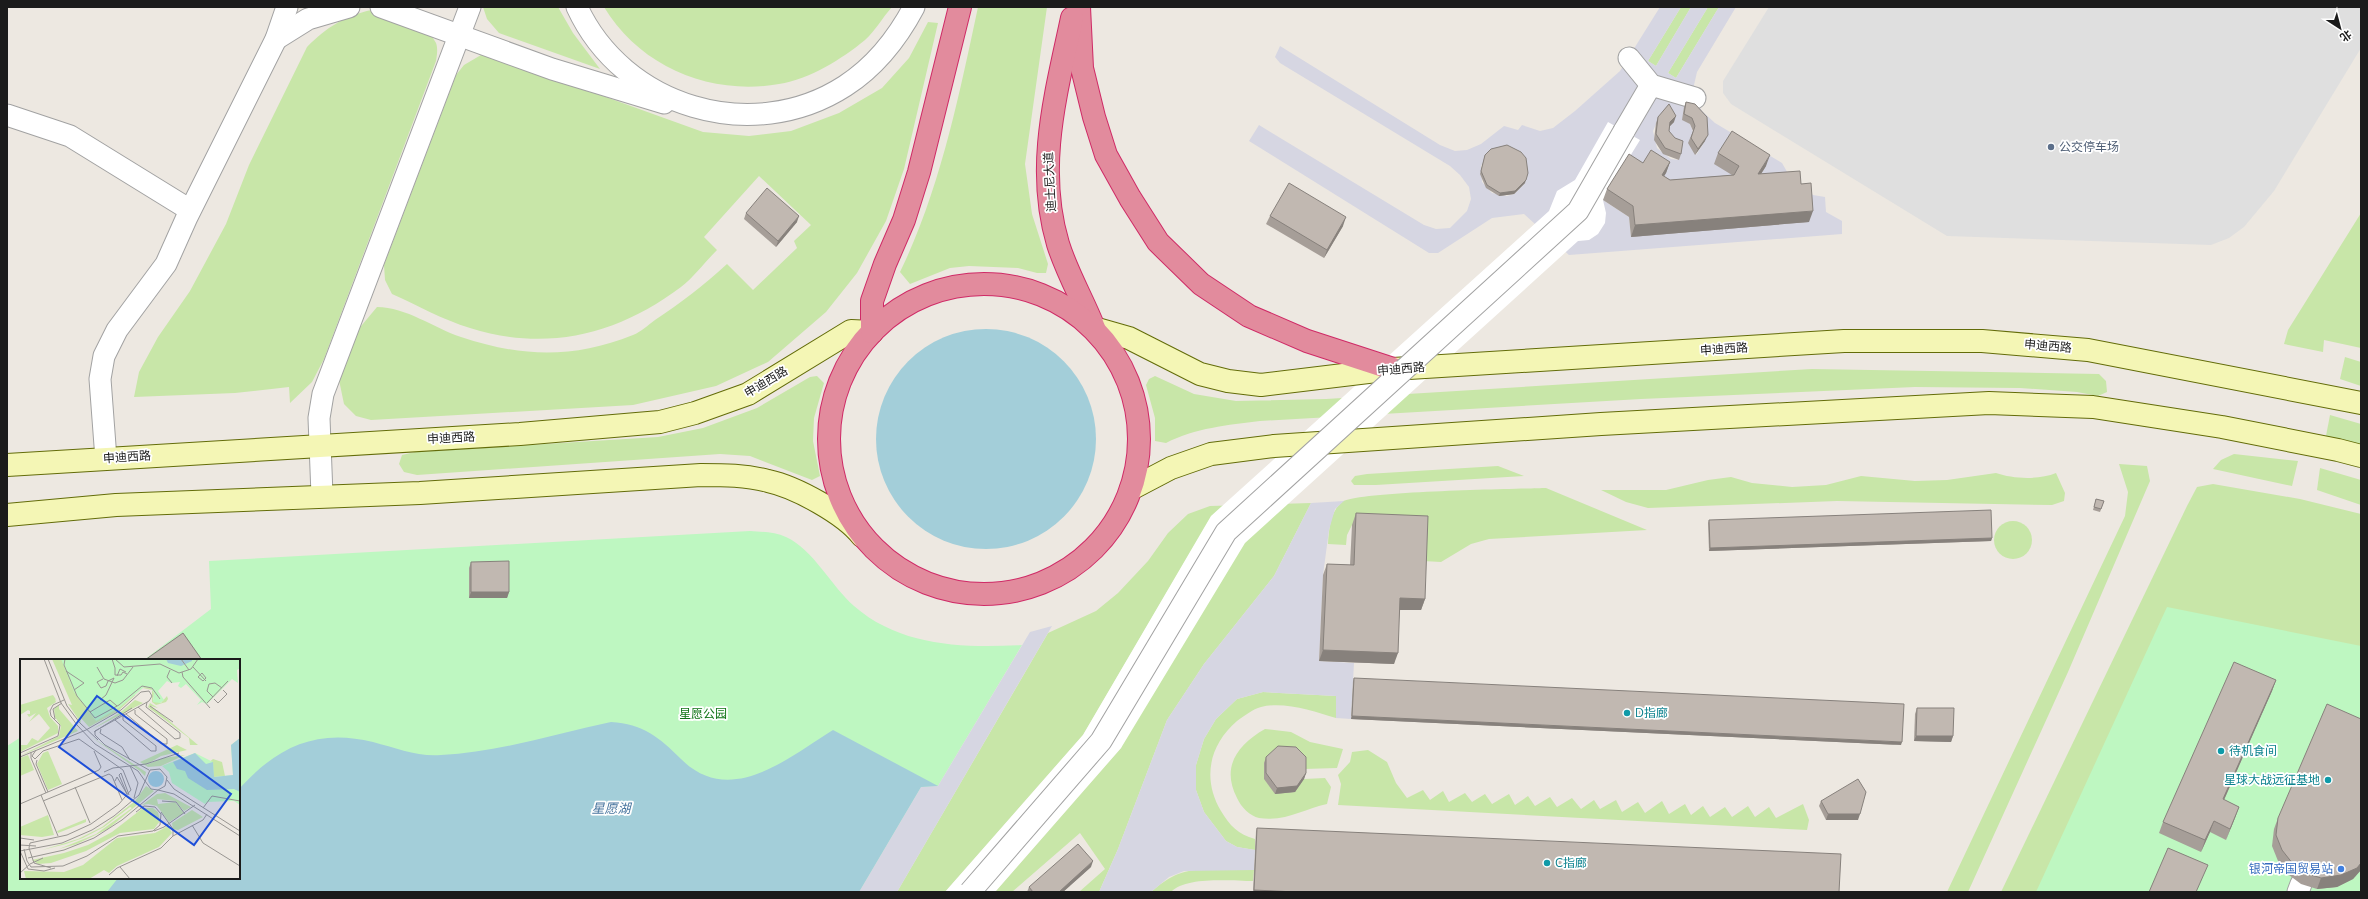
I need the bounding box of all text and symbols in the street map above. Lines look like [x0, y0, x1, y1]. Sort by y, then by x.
north arrow [2320, 8, 2360, 48]
text: 北 [2337, 26, 2354, 45]
place label: 公交停车场 [2059, 139, 2119, 155]
marker: 公交停车场 [2046, 142, 2056, 152]
street label: 迪士尼大道 [1040, 152, 1060, 212]
street label: 申迪西路 [2023, 336, 2073, 356]
street label: 申迪西路 [1699, 339, 1749, 359]
street label: 申迪西路 [1376, 359, 1426, 379]
street label: 申迪西路 [741, 363, 791, 401]
street label: 申迪西路 [427, 429, 475, 447]
street label: 申迪西路 [102, 447, 152, 467]
inset map [20, 659, 240, 879]
place label: D指廊 [1635, 705, 1668, 721]
park label: 星愿公园 [679, 706, 727, 722]
marker: D指廊 [1622, 708, 1632, 718]
place label: 待机食间 [2229, 743, 2277, 759]
marker: 待机食间 [2216, 746, 2226, 756]
place label: 星球大战远征基地 [2224, 772, 2320, 788]
marker: 星球大战远征基地 [2323, 775, 2333, 785]
water label: 星愿湖 [591, 800, 632, 818]
place label: C指廊 [1555, 855, 1587, 871]
marker: C指廊 [1542, 858, 1552, 868]
place label: 银河帝国贸易站 [2249, 861, 2333, 877]
marker: 银河帝国贸易站 [2336, 864, 2346, 874]

